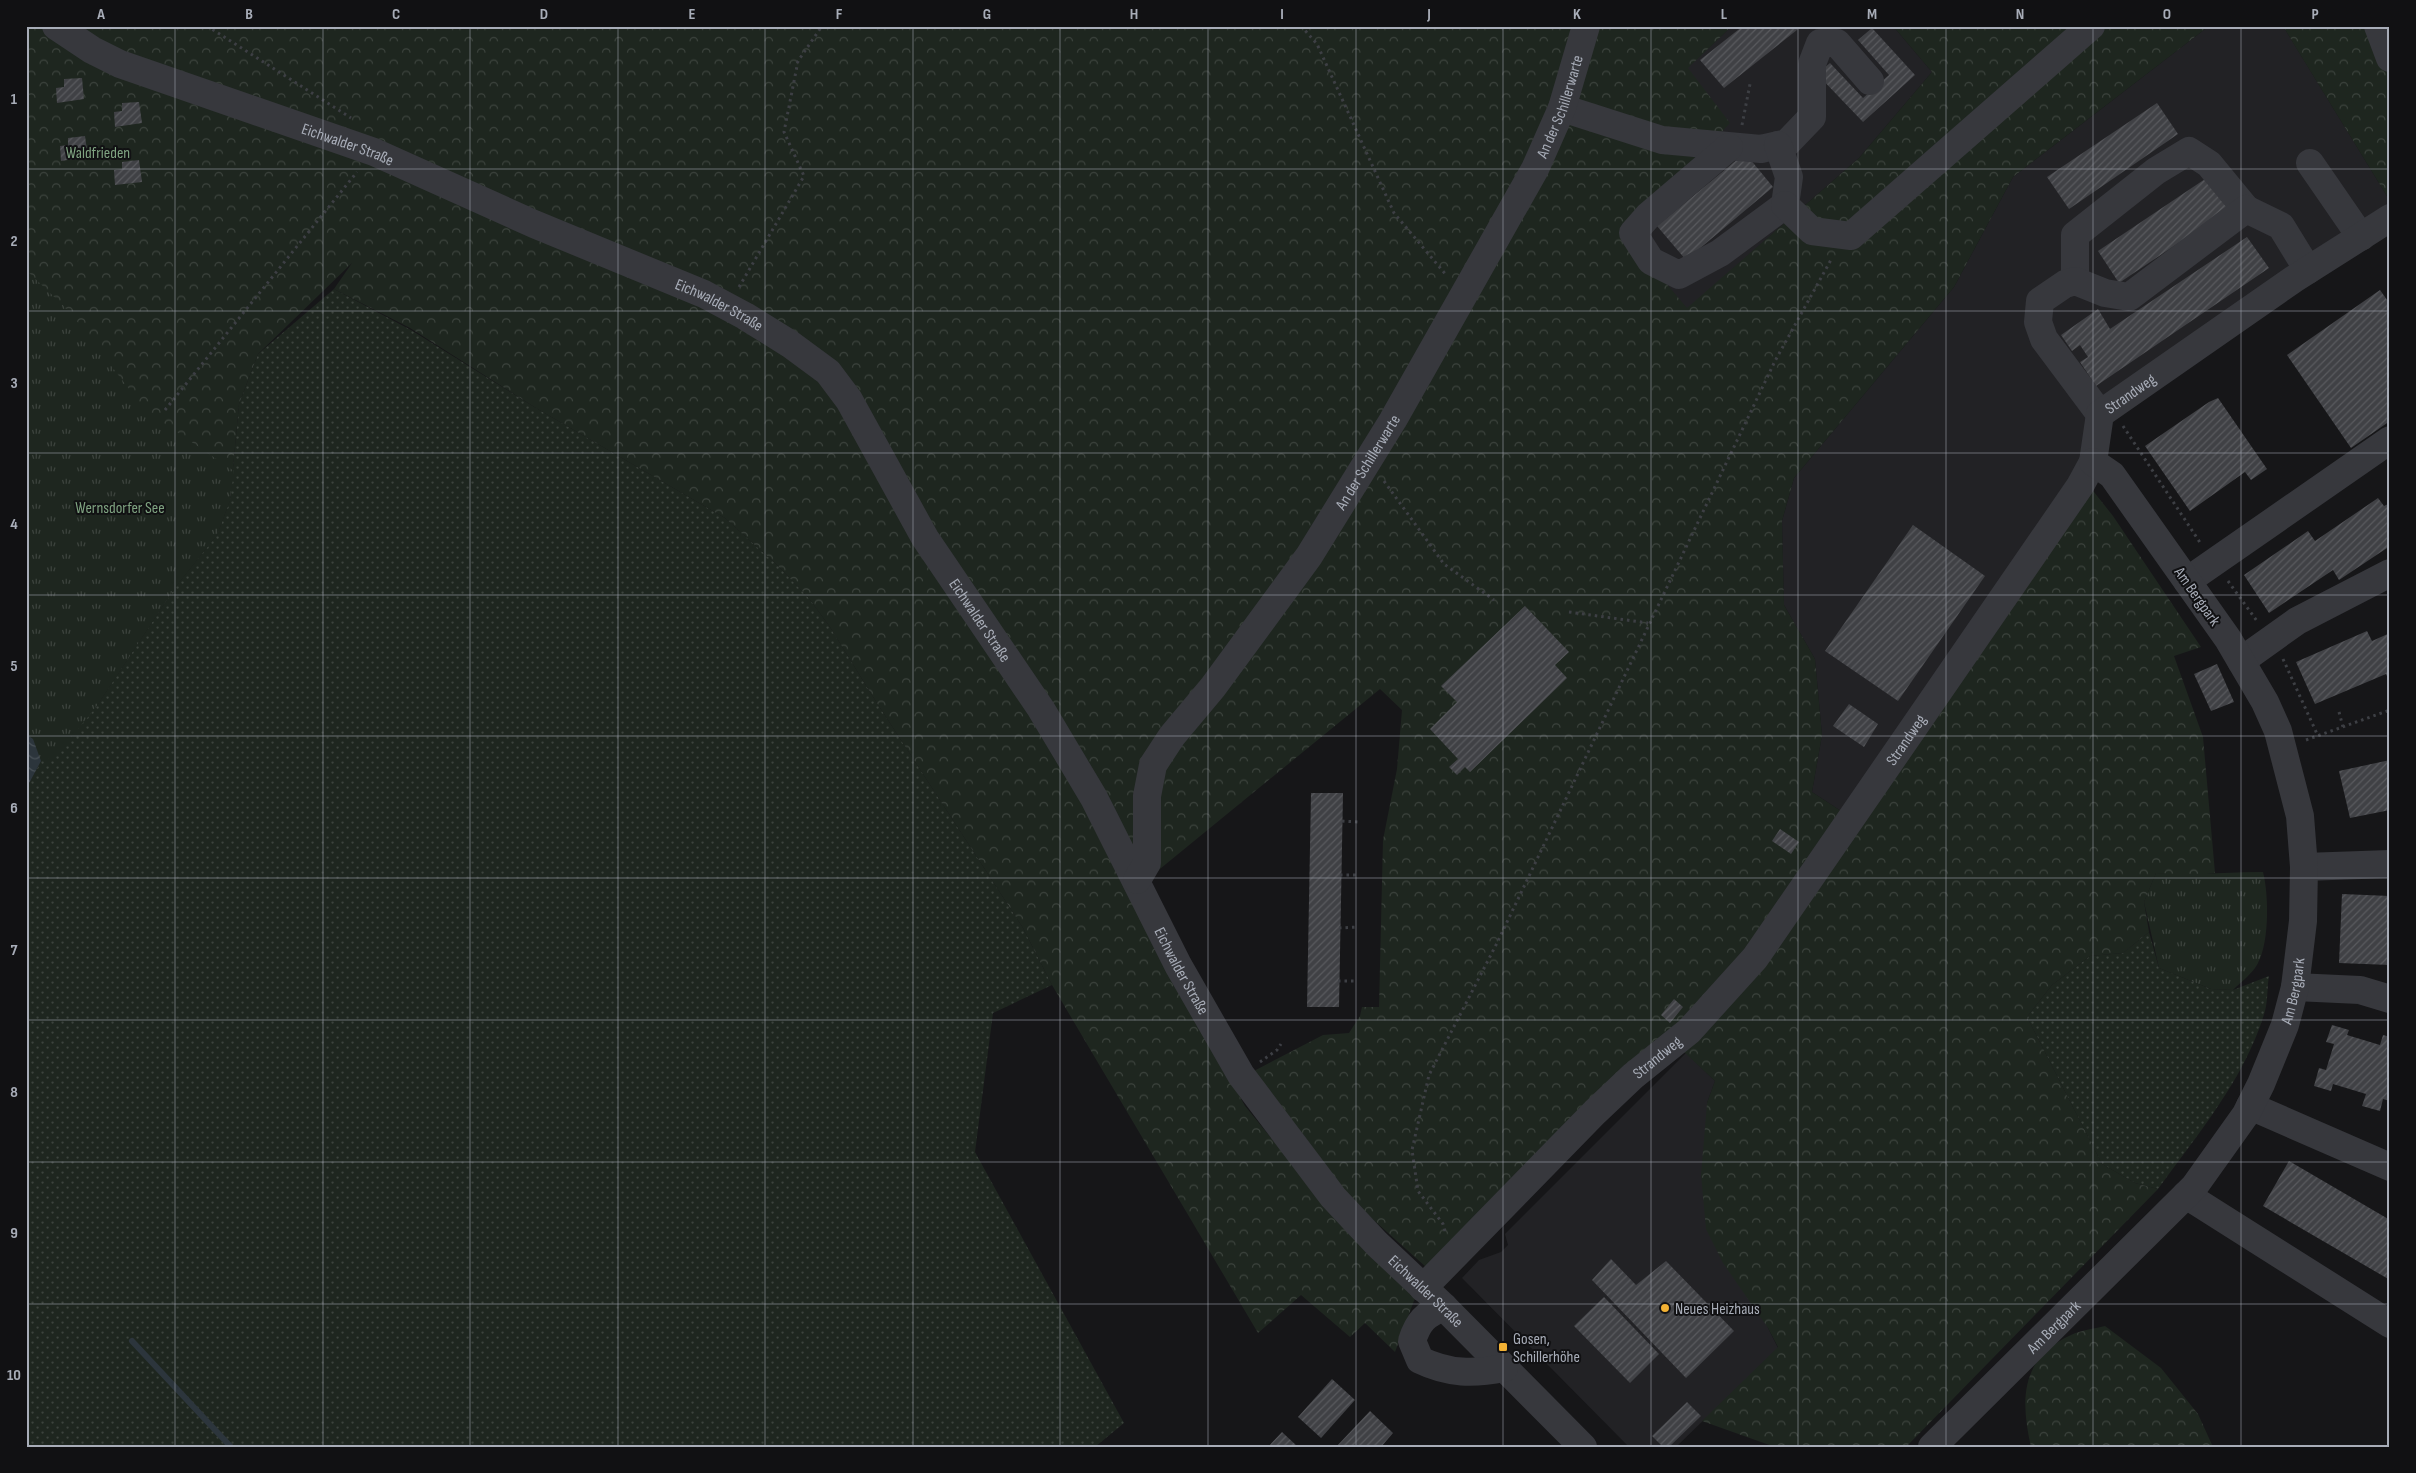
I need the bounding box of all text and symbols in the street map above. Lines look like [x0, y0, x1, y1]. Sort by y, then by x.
text: A [96, 5, 105, 24]
text: B [245, 5, 253, 24]
text: C [392, 5, 400, 24]
text: D [540, 5, 548, 24]
text: E [689, 5, 696, 24]
text: F [836, 5, 843, 24]
text: G [983, 5, 991, 24]
text: H [1130, 5, 1138, 24]
text: I [1280, 5, 1284, 24]
text: J [1426, 5, 1431, 24]
text: K [1573, 5, 1581, 24]
text: L [1721, 5, 1728, 24]
text: M [1867, 5, 1877, 24]
text: N [2016, 5, 2024, 24]
text: O [2163, 5, 2171, 24]
text: P [2311, 5, 2319, 24]
street label: An der Schillerwarte [1533, 53, 1588, 162]
text: 1 [11, 90, 18, 109]
street label: Eichwalder Straße [299, 120, 396, 171]
park label: Waldfrieden [66, 144, 130, 163]
text: 2 [10, 232, 18, 251]
street label: Eichwalder Straße [672, 275, 766, 336]
street label: Strandweg [2102, 370, 2160, 419]
text: 3 [10, 374, 18, 393]
street label: An der Schillerwarte [1331, 412, 1405, 514]
park label: Wernsdorfer See [75, 499, 165, 518]
text: 4 [10, 515, 18, 534]
street label: Am Bergpark [2169, 563, 2224, 630]
street label: Eichwalder Straße [944, 576, 1014, 666]
text: 5 [10, 657, 18, 676]
street label: Strandweg [1883, 711, 1931, 769]
text: 6 [10, 799, 18, 818]
street label: Eichwalder Straße [1150, 924, 1212, 1018]
text: 7 [11, 941, 18, 960]
street label: Am Bergpark [2277, 957, 2309, 1028]
street label: Strandweg [1629, 1033, 1686, 1083]
text: 8 [10, 1083, 18, 1102]
text: 9 [10, 1224, 18, 1243]
street label: Eichwalder Straße [1384, 1252, 1467, 1332]
street label: Am Bergpark [2023, 1297, 2085, 1359]
place label: Neues Heizhaus [1675, 1300, 1760, 1319]
marker: Neues Heizhaus [1659, 1302, 1671, 1314]
place label: Gosen, Schillerhöhe [1513, 1330, 1580, 1367]
marker: Gosen, Schillerhöhe [1497, 1341, 1509, 1353]
text: 10 [7, 1366, 21, 1385]

